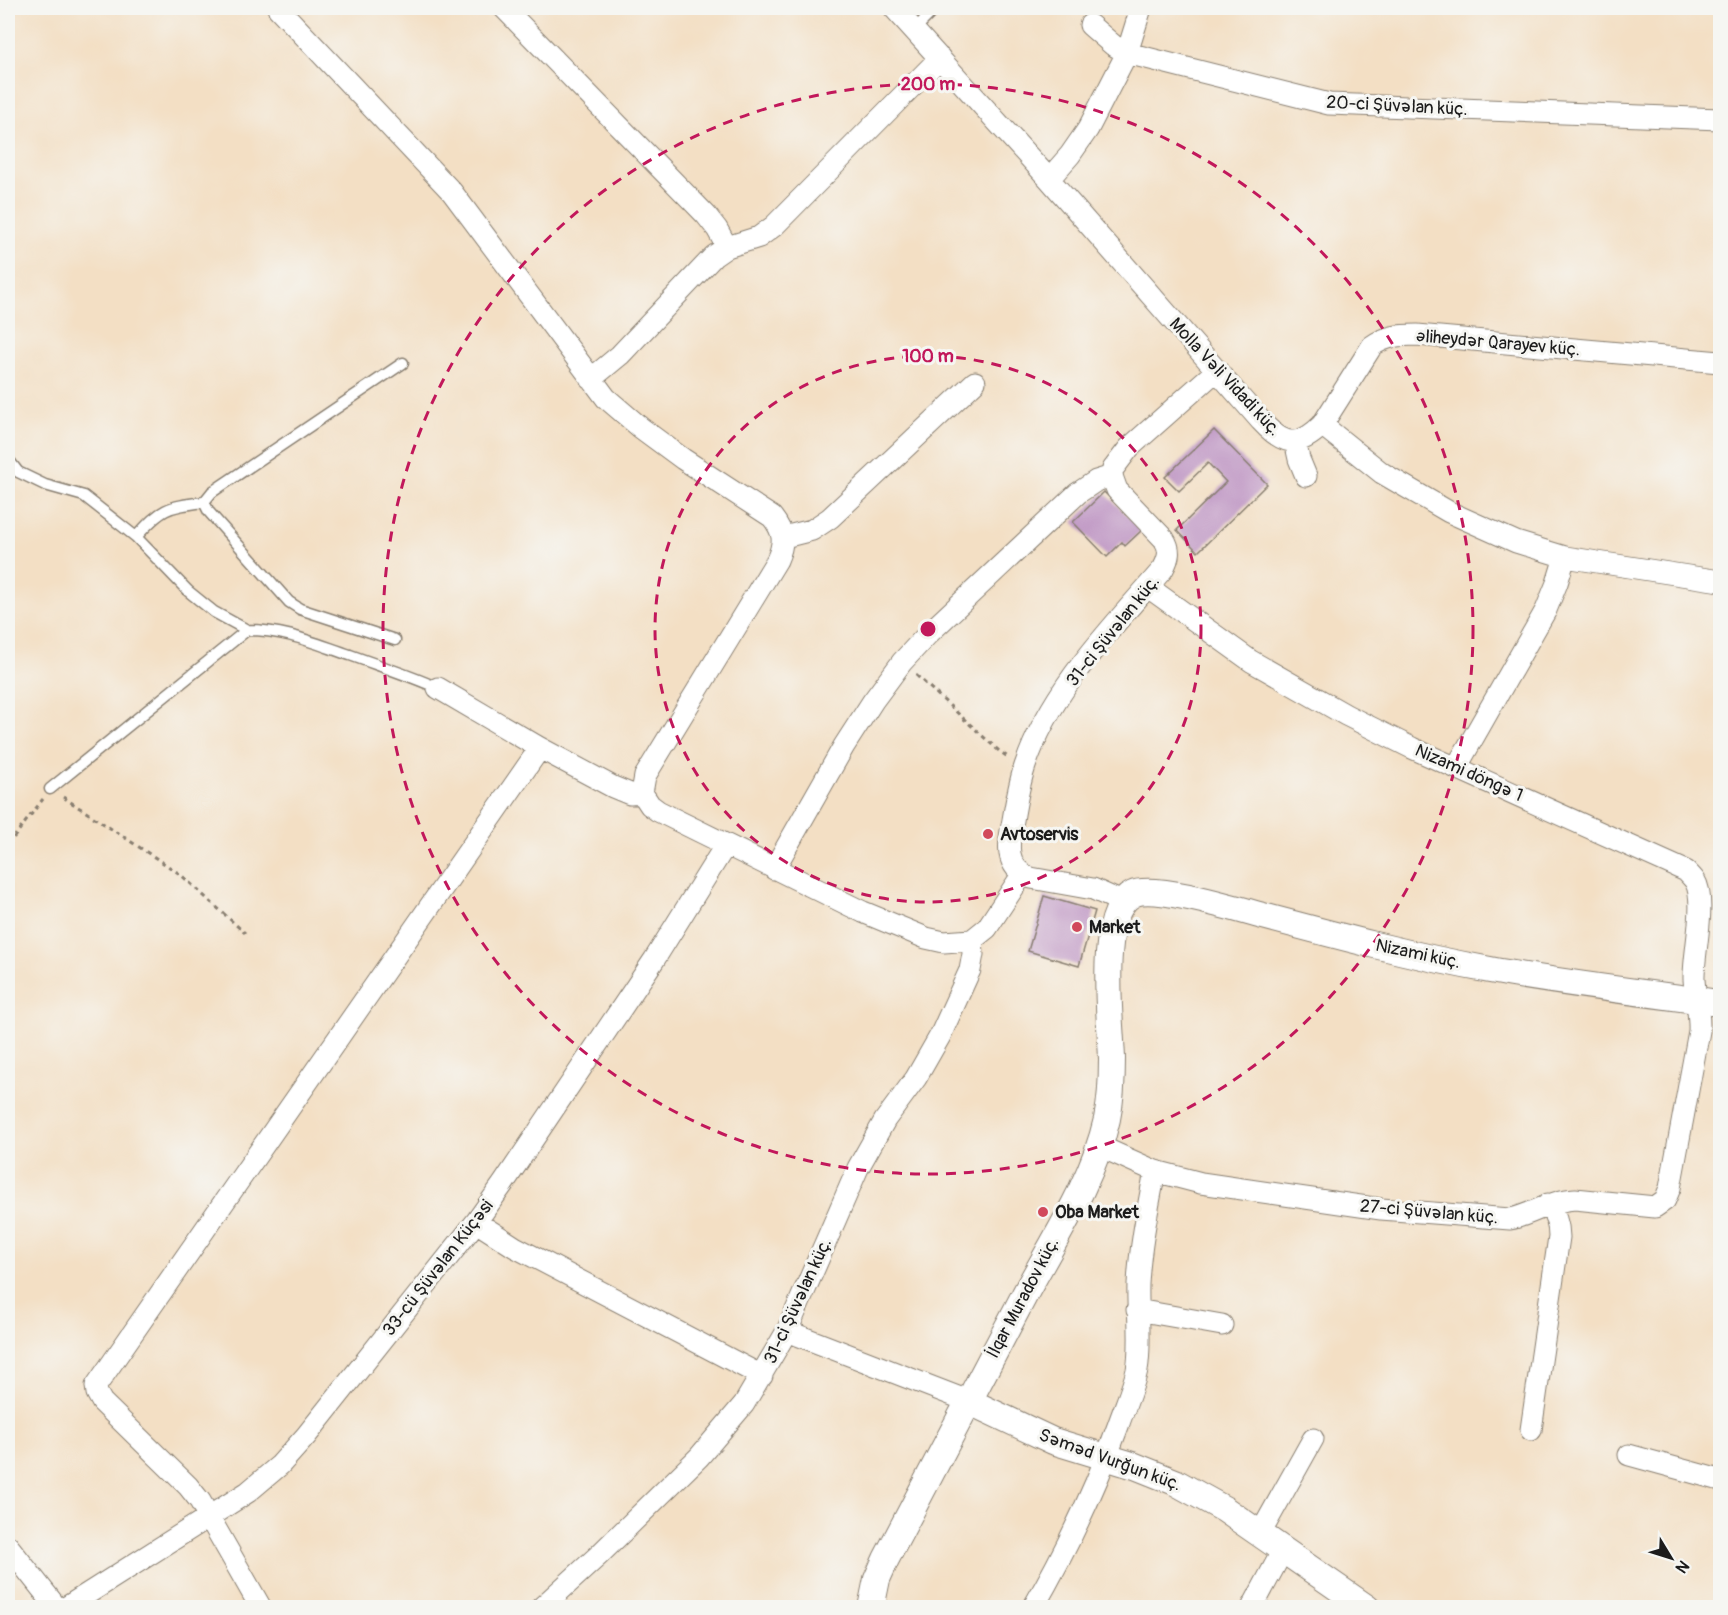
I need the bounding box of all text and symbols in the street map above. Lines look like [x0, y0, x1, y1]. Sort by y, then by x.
text: 200 m [901, 73, 955, 96]
street label: 20-ci Şüvəlan küç. [1326, 91, 1468, 121]
street label: Molla Vəli Vidadi küç. [1164, 313, 1286, 441]
street label: Əliheydər Qarayev küç. [1415, 324, 1581, 362]
text: 100 m [902, 345, 954, 368]
street label: 31-ci Şüvəlan küç. [1061, 571, 1165, 691]
centre of rings [918, 619, 938, 639]
street label: Nizami döngə 1 [1411, 739, 1527, 807]
place label: Avtoservis [1000, 823, 1079, 846]
marker: Avtoservis [981, 827, 995, 841]
place label: Market [1089, 916, 1141, 939]
marker: Market [1070, 920, 1084, 934]
street label: Nizami küç. [1373, 934, 1463, 974]
street label: 27-ci Şüvəlan küç. [1359, 1194, 1499, 1230]
street label: 33-cü Şüvəlan Küçəsi [378, 1195, 498, 1341]
place label: Oba Market [1055, 1201, 1140, 1224]
marker: Oba Market [1036, 1205, 1050, 1219]
street label: 31-ci Şüvəlan küç. [759, 1234, 837, 1368]
street label: İlqar Muradov küç. [982, 1234, 1064, 1362]
street label: Səməd Vurğun küç. [1036, 1424, 1184, 1496]
north arrow [1641, 1528, 1701, 1588]
text: N [1671, 1556, 1693, 1577]

